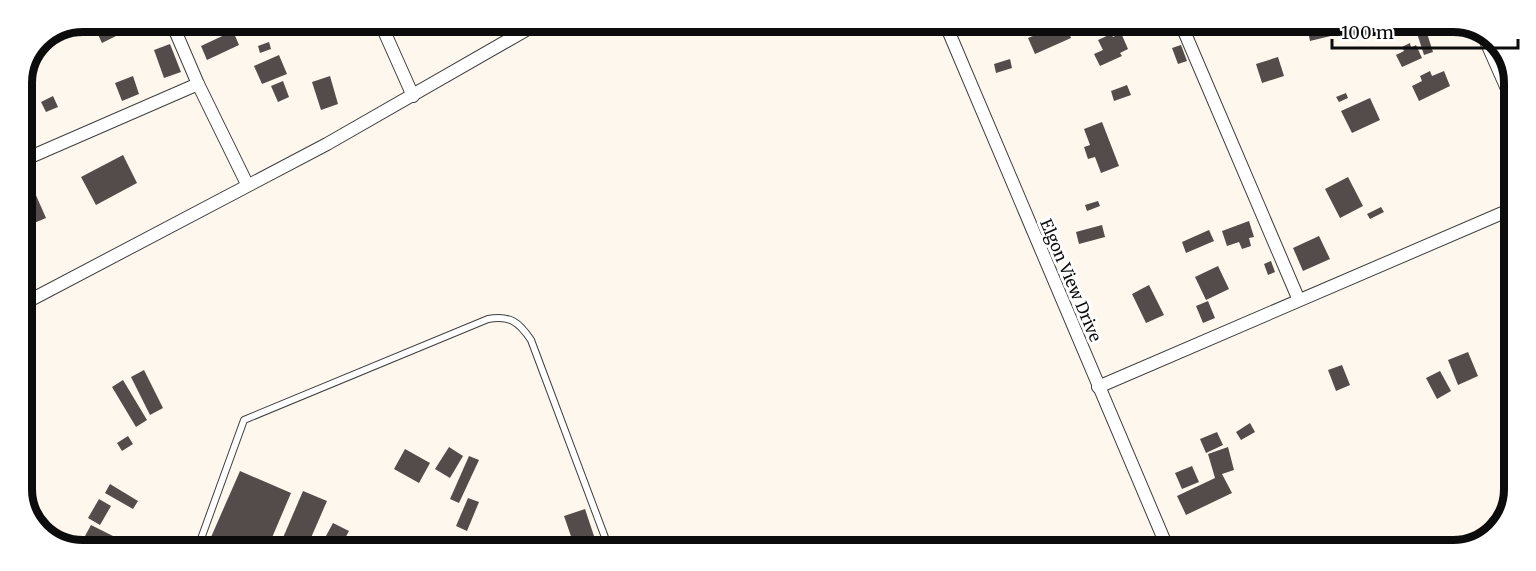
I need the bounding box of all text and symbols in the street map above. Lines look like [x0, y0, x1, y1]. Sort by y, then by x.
scale bar [1332, 12, 1518, 50]
text: 100 m [1341, 21, 1394, 44]
street label: Elgon View Drive [1036, 216, 1106, 344]

